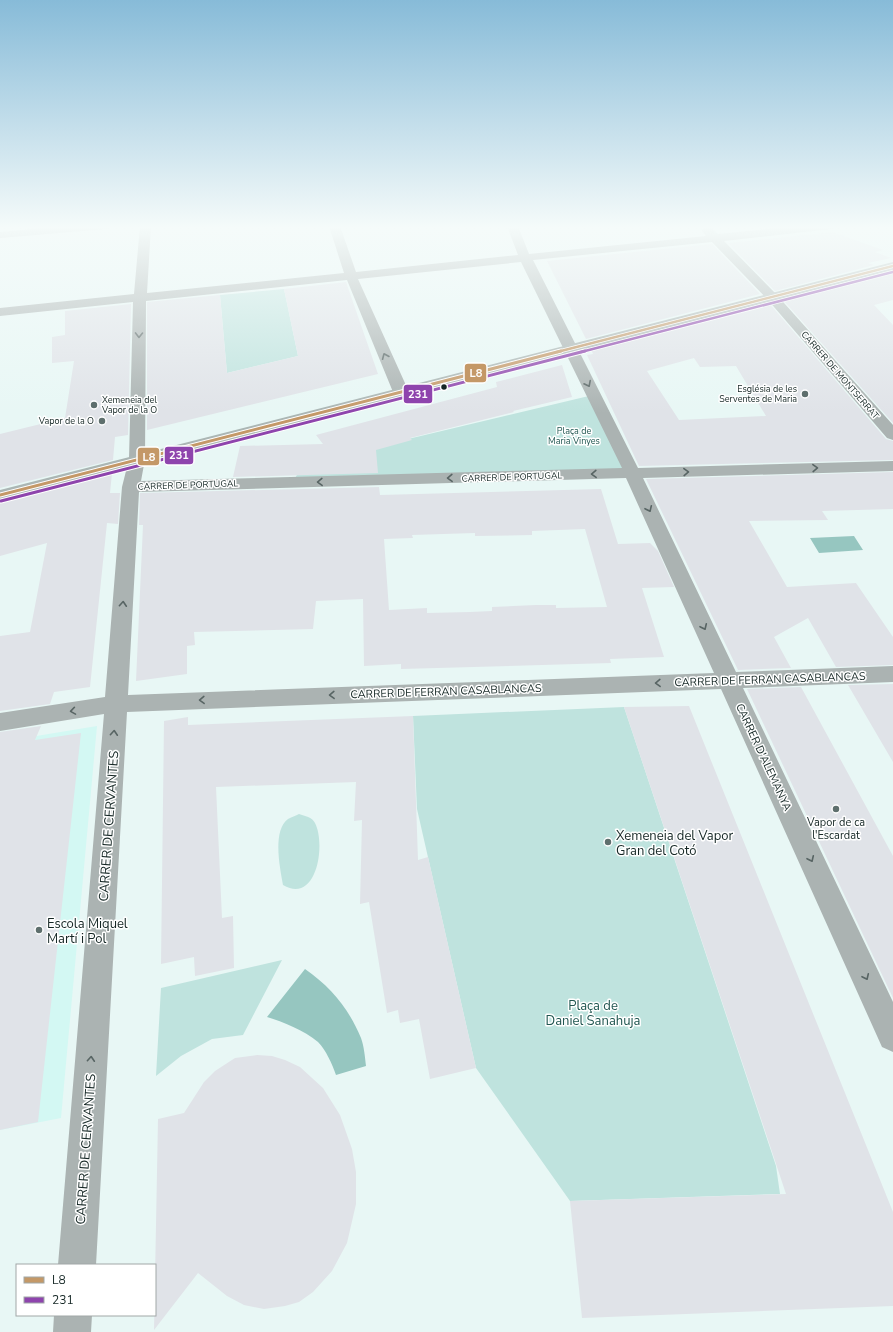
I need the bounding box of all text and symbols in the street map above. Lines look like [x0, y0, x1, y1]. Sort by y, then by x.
street label: CARRER DE MONTSERRAT [798, 328, 882, 422]
one-way arrow [135, 332, 143, 338]
one-way arrow [382, 353, 390, 360]
line badge: L8 [464, 363, 487, 383]
text: L8 [470, 366, 483, 381]
one-way arrow [583, 380, 590, 387]
unlabelled marker [439, 382, 449, 392]
place label: Església de les Serventes de Maria [719, 383, 797, 405]
line badge: 231 [403, 384, 433, 404]
text: 231 [408, 387, 428, 402]
marker: Església de les Serventes de Maria [800, 389, 810, 399]
place label: Xemeneia del Vapor de la O [101, 394, 157, 416]
marker: Xemeneia del Vapor de la O [89, 400, 99, 410]
place label: Vapor de la O [38, 415, 94, 427]
marker: Vapor de la O [97, 416, 107, 426]
park label: Plaça de Maria Vinyes [548, 425, 600, 447]
line badge: 231 [164, 446, 194, 465]
line badge: L8 [137, 447, 160, 466]
text: 231 [169, 448, 189, 463]
text: L8 [143, 450, 156, 465]
one-way arrow [812, 464, 818, 472]
one-way arrow [683, 468, 689, 476]
street label: CARRER DE PORTUGAL [461, 469, 563, 485]
one-way arrow [591, 470, 597, 479]
one-way arrow [447, 474, 453, 482]
street label: CARRER DE PORTUGAL [137, 477, 239, 493]
one-way arrow [317, 478, 323, 486]
one-way arrow [644, 505, 652, 512]
one-way arrow [119, 601, 127, 607]
one-way arrow [699, 623, 707, 630]
street label: CARRER DE FERRAN CASABLANCAS [674, 669, 866, 690]
one-way arrow [655, 678, 661, 687]
street label: CARRER DE FERRAN CASABLANCAS [350, 681, 542, 702]
one-way arrow [329, 691, 335, 700]
one-way arrow [199, 696, 206, 705]
street label: CARRER D'ALEMANYA [732, 701, 795, 813]
one-way arrow [70, 706, 76, 715]
one-way arrow [110, 730, 119, 736]
street label: CARRER DE CERVANTES [95, 750, 123, 902]
marker: Vapor de ca l'Escardat [831, 804, 841, 814]
place label: Vapor de ca l'Escardat [806, 815, 865, 843]
place label: Xemeneia del Vapor Gran del Cotó [616, 827, 733, 860]
marker: Xemeneia del Vapor Gran del Cotó [603, 837, 613, 847]
one-way arrow [806, 855, 814, 862]
place label: Escola Miquel Martí i Pol [47, 915, 128, 948]
marker: Escola Miquel Martí i Pol [34, 925, 44, 935]
one-way arrow [861, 973, 869, 980]
park label: Plaça de Daniel Sanahuja [546, 997, 640, 1030]
one-way arrow [87, 1056, 96, 1062]
street label: CARRER DE CERVANTES [72, 1073, 100, 1225]
legend [16, 1264, 156, 1316]
text: L8 [52, 1272, 66, 1288]
text: 231 [52, 1292, 74, 1308]

